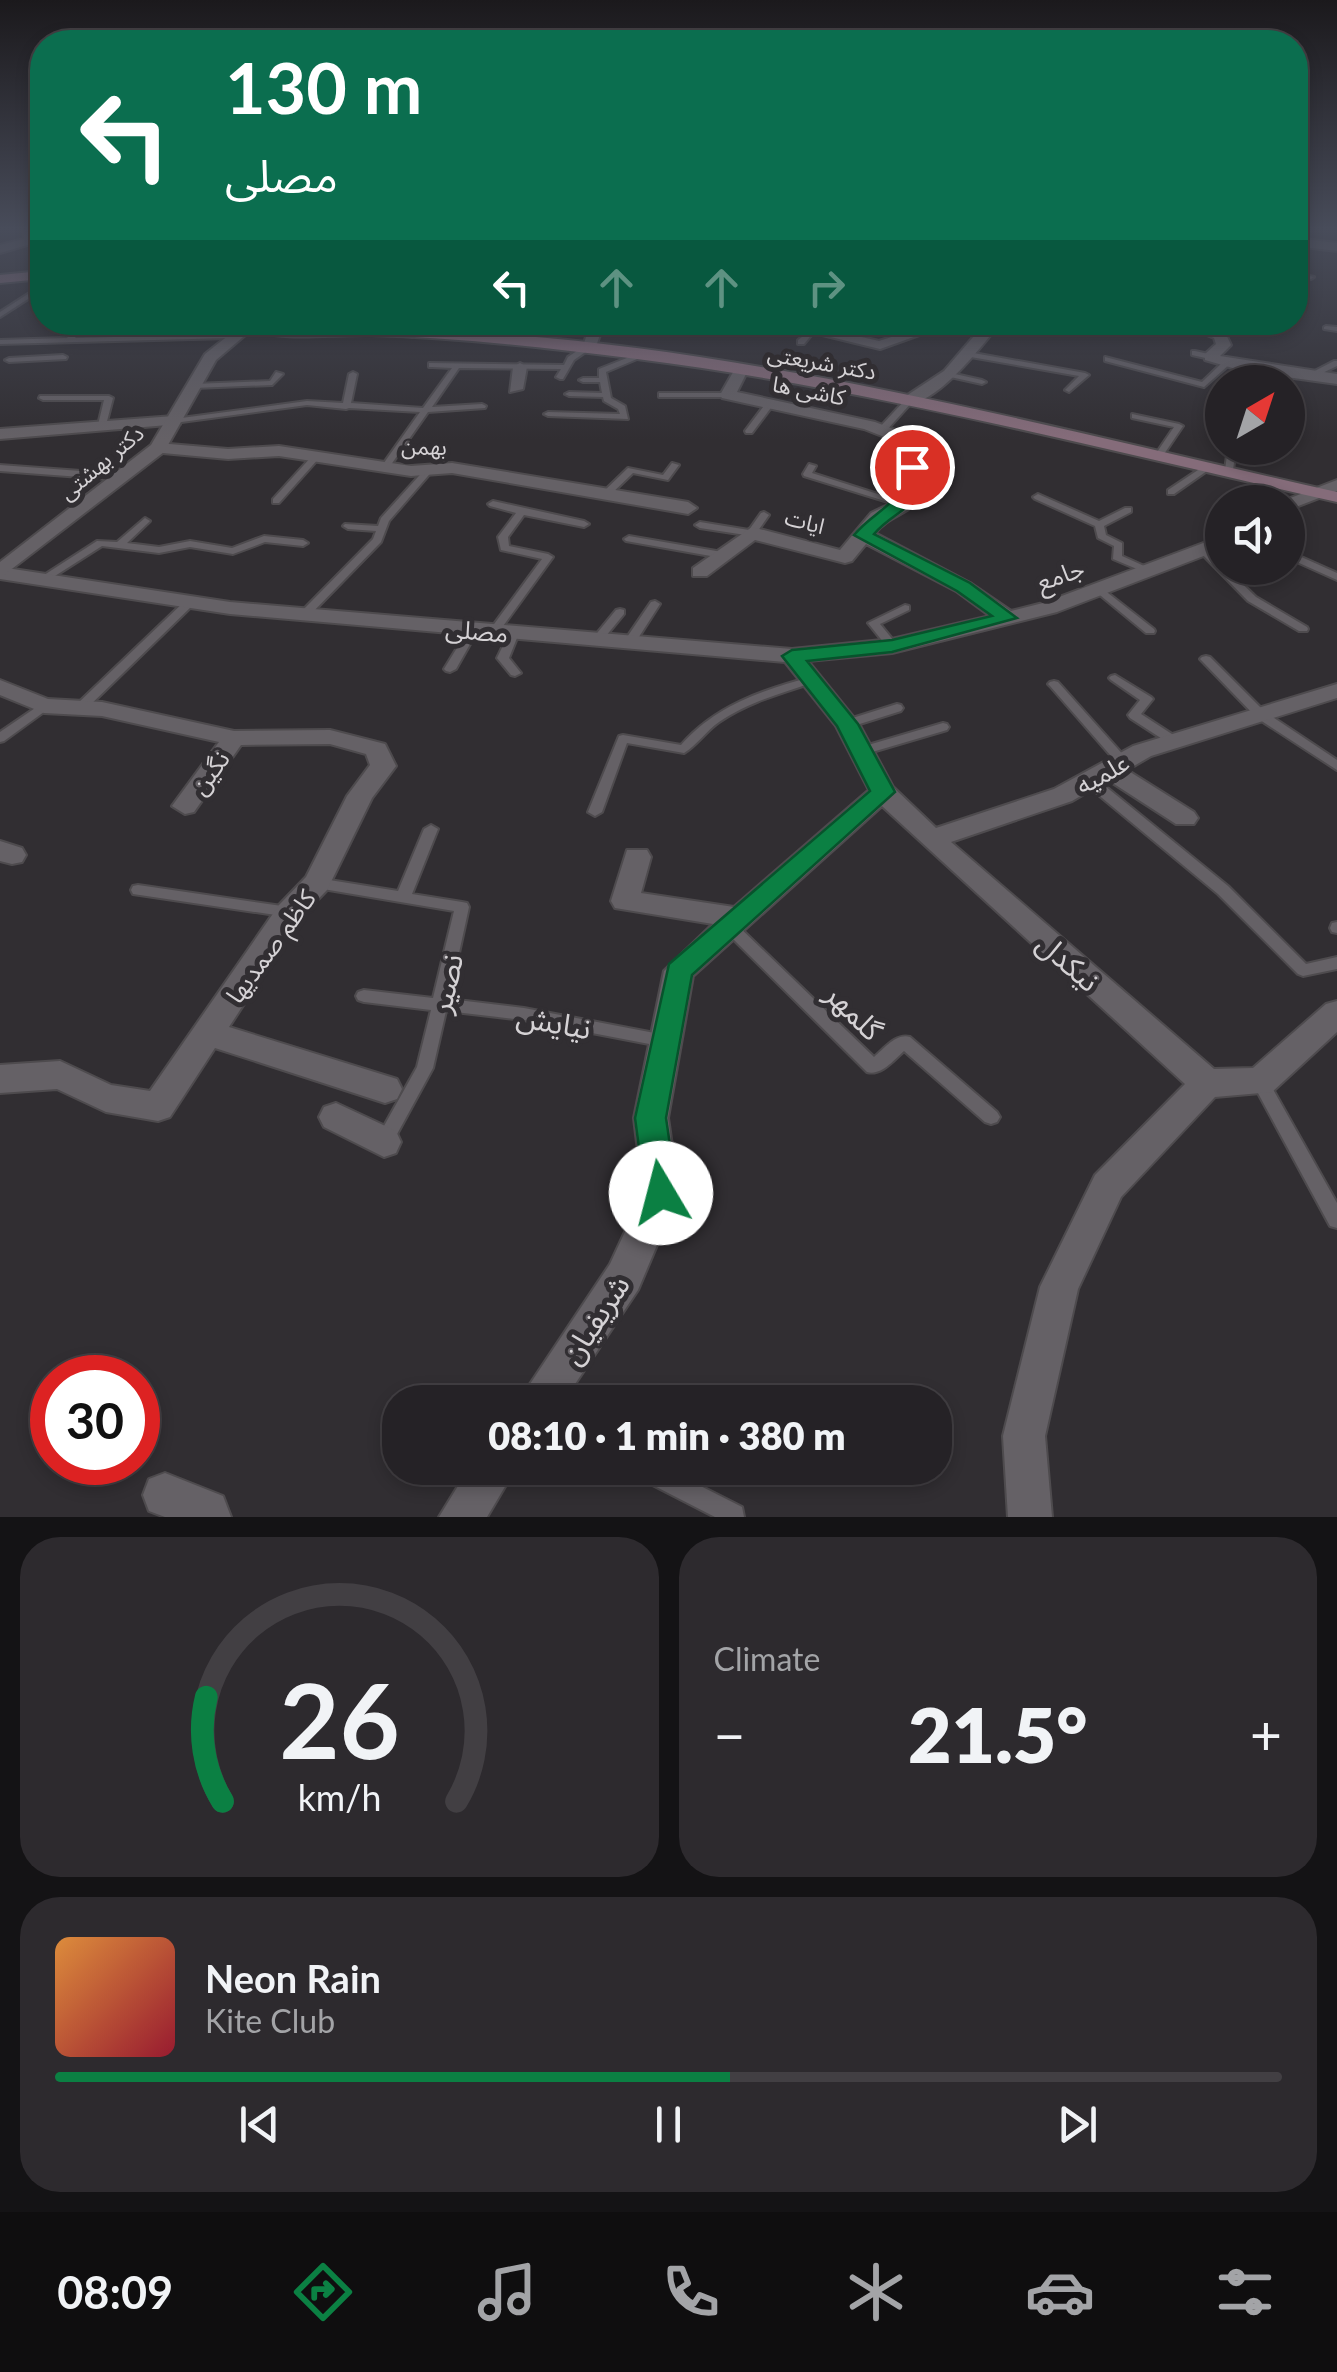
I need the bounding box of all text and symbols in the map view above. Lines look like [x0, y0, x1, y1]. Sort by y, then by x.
text: 130 m [225, 45, 422, 129]
icon: left [60, 70, 190, 200]
text: مصلی [225, 148, 338, 202]
icon: left [484, 260, 539, 315]
icon: ahead [589, 260, 644, 315]
icon: ahead [694, 260, 749, 315]
icon: right [799, 260, 854, 315]
street label: دکتر شریعتی [766, 339, 878, 385]
north arrow [1205, 365, 1305, 465]
map controls [1205, 365, 1305, 585]
street label: کاشی ها [770, 370, 849, 410]
street label: دکتر بهشتی [53, 419, 149, 505]
pin [870, 425, 955, 510]
street label: بهمن [401, 432, 447, 460]
icon: arrive [885, 440, 940, 495]
button: sound [1205, 485, 1305, 585]
street label: ایات [782, 503, 828, 539]
street label: جامع [1032, 552, 1089, 601]
street label: مصلی [444, 612, 510, 649]
street label: نگین [183, 744, 236, 800]
street label: علمیه [1070, 746, 1134, 800]
street label: کاظم صمدیها [219, 883, 326, 1012]
street label: نیکدل [1029, 924, 1108, 999]
street label: نصیر [421, 950, 470, 1017]
street label: گلمهر [818, 974, 891, 1048]
street label: نیایش [514, 997, 594, 1046]
position arrow [609, 1141, 713, 1245]
street label: شریفیان [552, 1268, 637, 1371]
speed limit sign: 30 [30, 1355, 160, 1485]
text: 08:10 · 1 min · 380 m [488, 1412, 846, 1458]
text: Climate [714, 1639, 820, 1678]
text: 26 [279, 1656, 400, 1781]
text: 21.5° [908, 1689, 1088, 1779]
text: − [714, 1701, 745, 1767]
text: + [1250, 1701, 1282, 1767]
text: km/h [297, 1776, 381, 1819]
text: Neon Rain [205, 1955, 381, 2001]
text: Kite Club [205, 2001, 335, 2040]
icon: previous [232, 2097, 287, 2152]
icon: pause [641, 2097, 696, 2152]
icon: next [1050, 2097, 1105, 2152]
icon: directions [288, 2257, 358, 2327]
icon: music [472, 2257, 542, 2327]
icon: phone [656, 2257, 726, 2327]
icon: climate [841, 2257, 911, 2327]
icon: car [1025, 2257, 1095, 2327]
icon: filters [1210, 2257, 1280, 2327]
text: 08:09 [57, 2265, 173, 2319]

